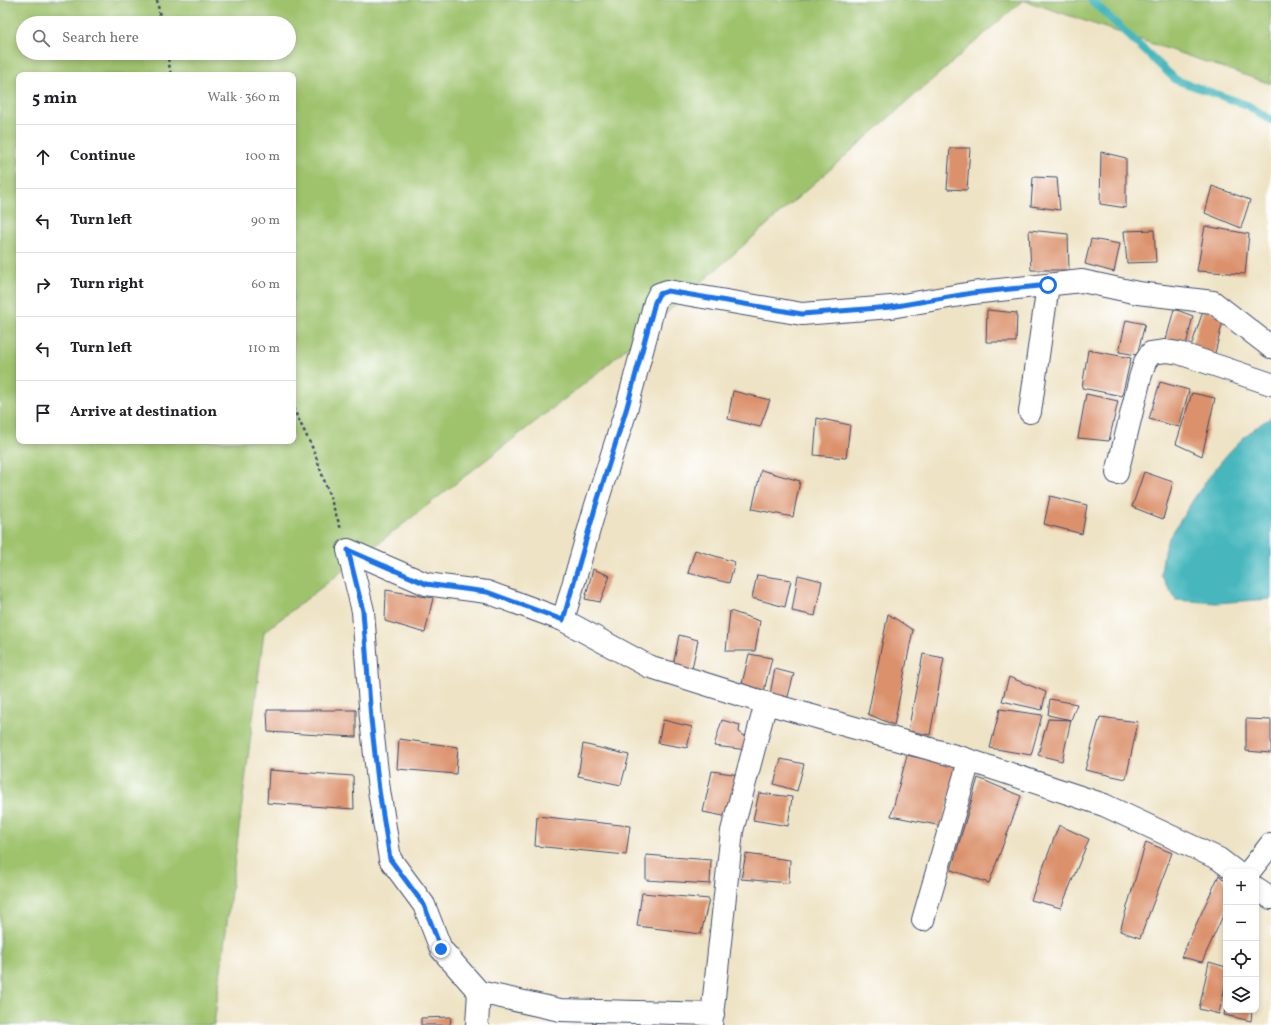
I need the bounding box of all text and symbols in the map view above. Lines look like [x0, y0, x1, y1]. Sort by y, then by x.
search box [16, 16, 296, 60]
icon: search [30, 27, 52, 49]
text: Search here [62, 28, 139, 49]
text: 5 min [32, 87, 77, 110]
text: Walk · 360 m [208, 89, 280, 107]
icon: ahead [32, 146, 54, 168]
text: Continue [70, 146, 135, 167]
text: 100 m [245, 148, 280, 166]
icon: left [32, 210, 54, 232]
text: Turn left [70, 210, 132, 231]
text: 90 m [251, 212, 280, 230]
icon: right [32, 274, 54, 296]
text: Turn right [70, 274, 144, 295]
text: 60 m [252, 276, 280, 294]
route start [1039, 276, 1057, 294]
icon: left [32, 338, 54, 360]
text: Turn left [70, 338, 132, 359]
text: 110 m [248, 340, 280, 358]
icon: arrive [32, 402, 54, 424]
text: Arrive at destination [70, 402, 217, 423]
map controls [1223, 869, 1259, 1013]
button: + [1223, 869, 1259, 905]
button: − [1223, 905, 1259, 941]
route end [432, 940, 450, 958]
button: locate [1223, 941, 1259, 977]
button: layers [1223, 977, 1259, 1013]

